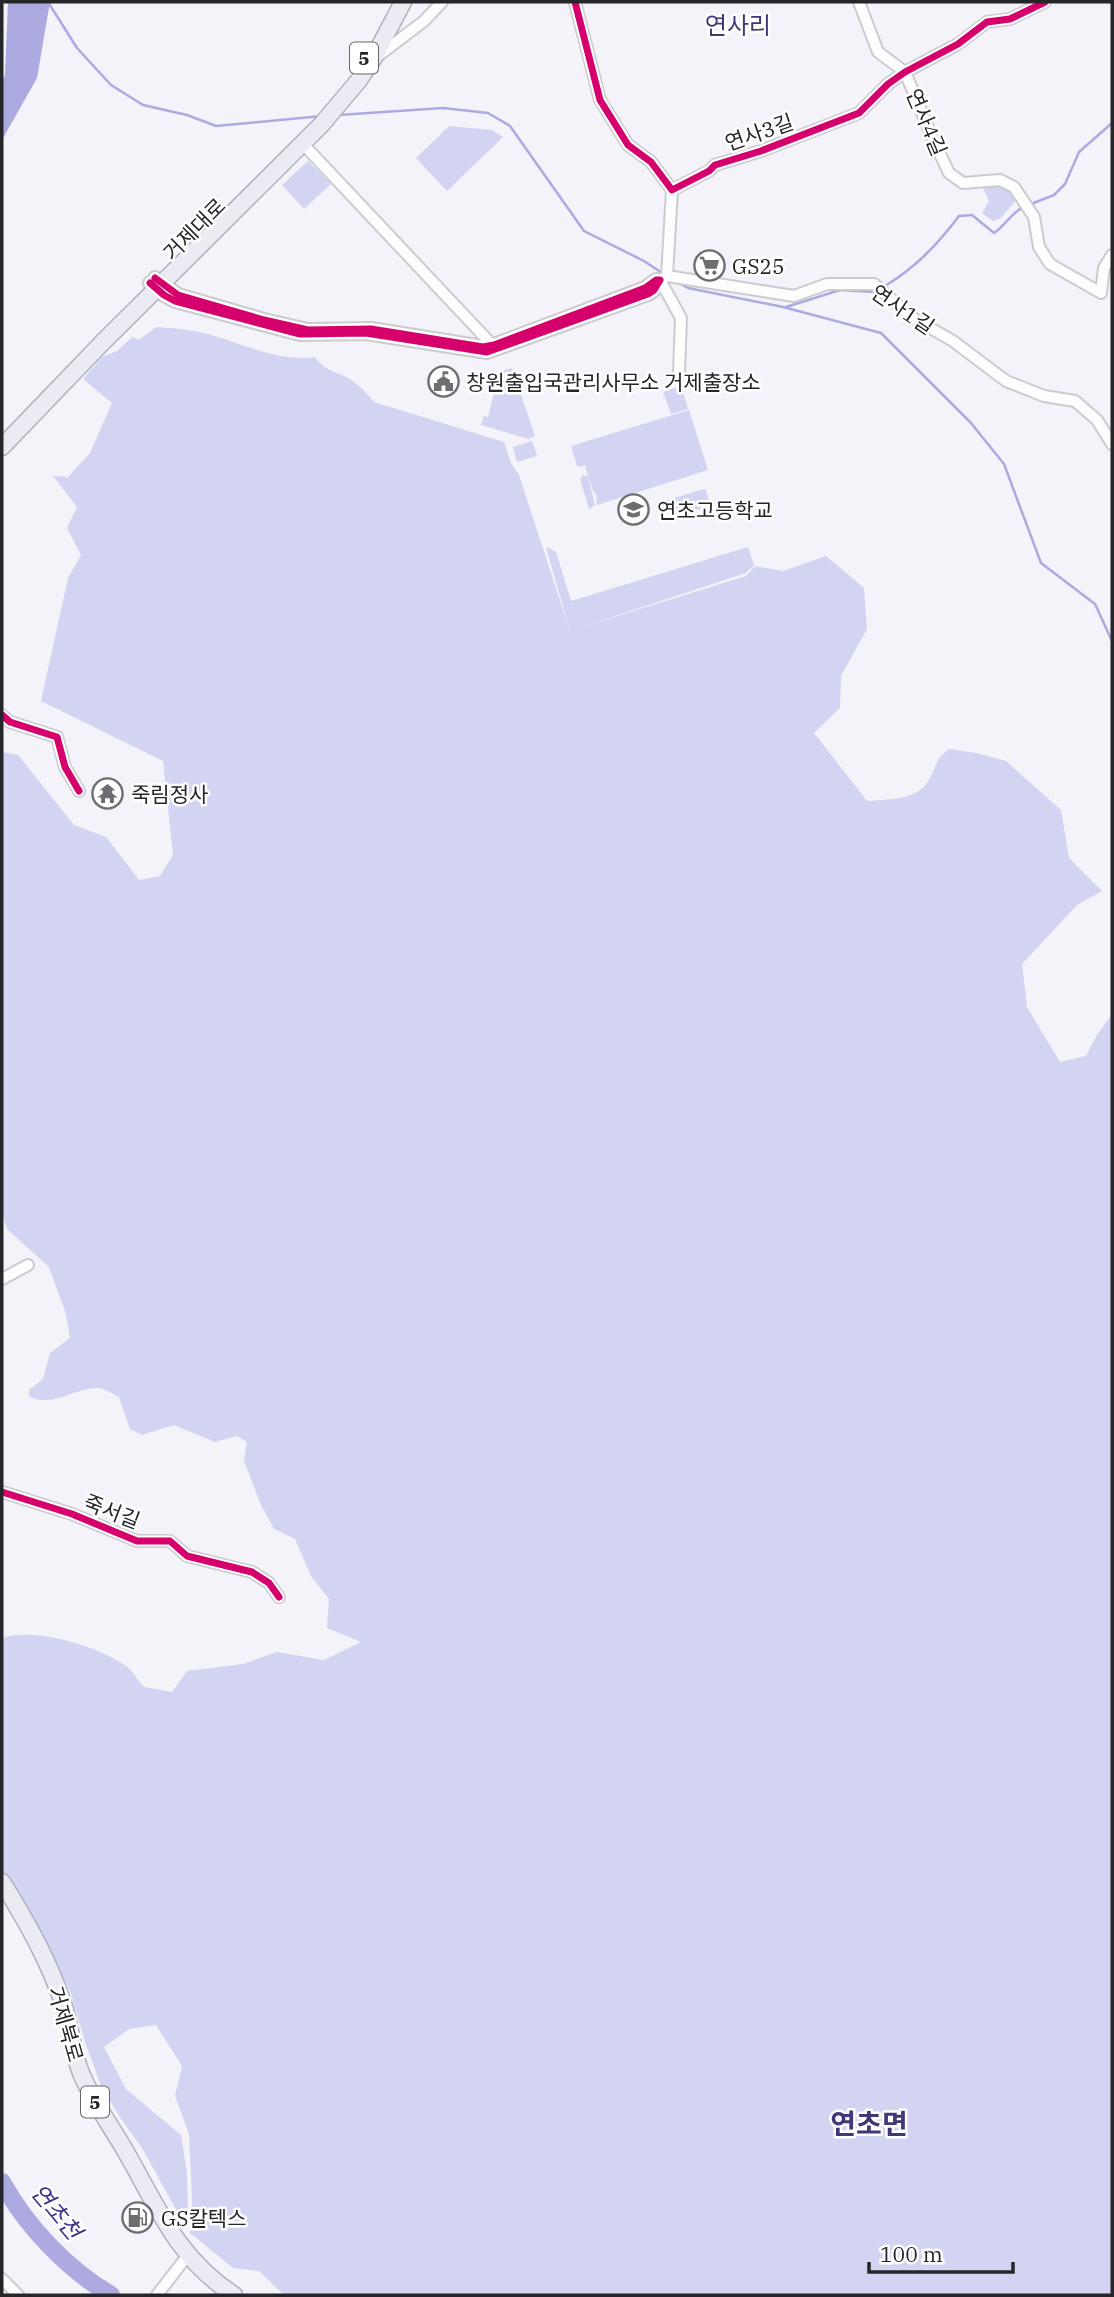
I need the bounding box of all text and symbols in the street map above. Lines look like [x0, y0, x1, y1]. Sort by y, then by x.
district label: 연사리 [705, 9, 771, 41]
road number: 5 [350, 43, 378, 74]
street label: 연사4길 [900, 84, 954, 160]
street label: 연사3길 [721, 107, 797, 157]
street label: 거제대로 [157, 192, 231, 266]
supermarket icon: GS25 [692, 249, 726, 283]
place label: GS25 [732, 252, 785, 280]
street label: 연사1길 [866, 278, 940, 340]
public building icon: 창원출입국관리사무소 거제출장소 [426, 365, 460, 399]
place label: 창원출입국관리사무소 거제출장소 [466, 368, 761, 396]
school or university icon: 연초고등학교 [617, 493, 651, 527]
place label: 연초고등학교 [657, 496, 773, 524]
temple icon: 죽림정사 [91, 777, 125, 811]
place label: 죽림정사 [131, 780, 208, 808]
street label: 죽서길 [80, 1488, 144, 1534]
street label: 거제북로 [42, 1983, 90, 2065]
road number: 5 [81, 2086, 109, 2118]
district label: 연초면 [830, 2105, 908, 2142]
water label: 연초천 [25, 2177, 91, 2247]
fuel station icon: GS칼텍스 [121, 2201, 155, 2235]
place label: GS칼텍스 [161, 2204, 246, 2232]
scale bar [869, 2230, 1012, 2274]
text: 100 m [880, 2240, 943, 2268]

